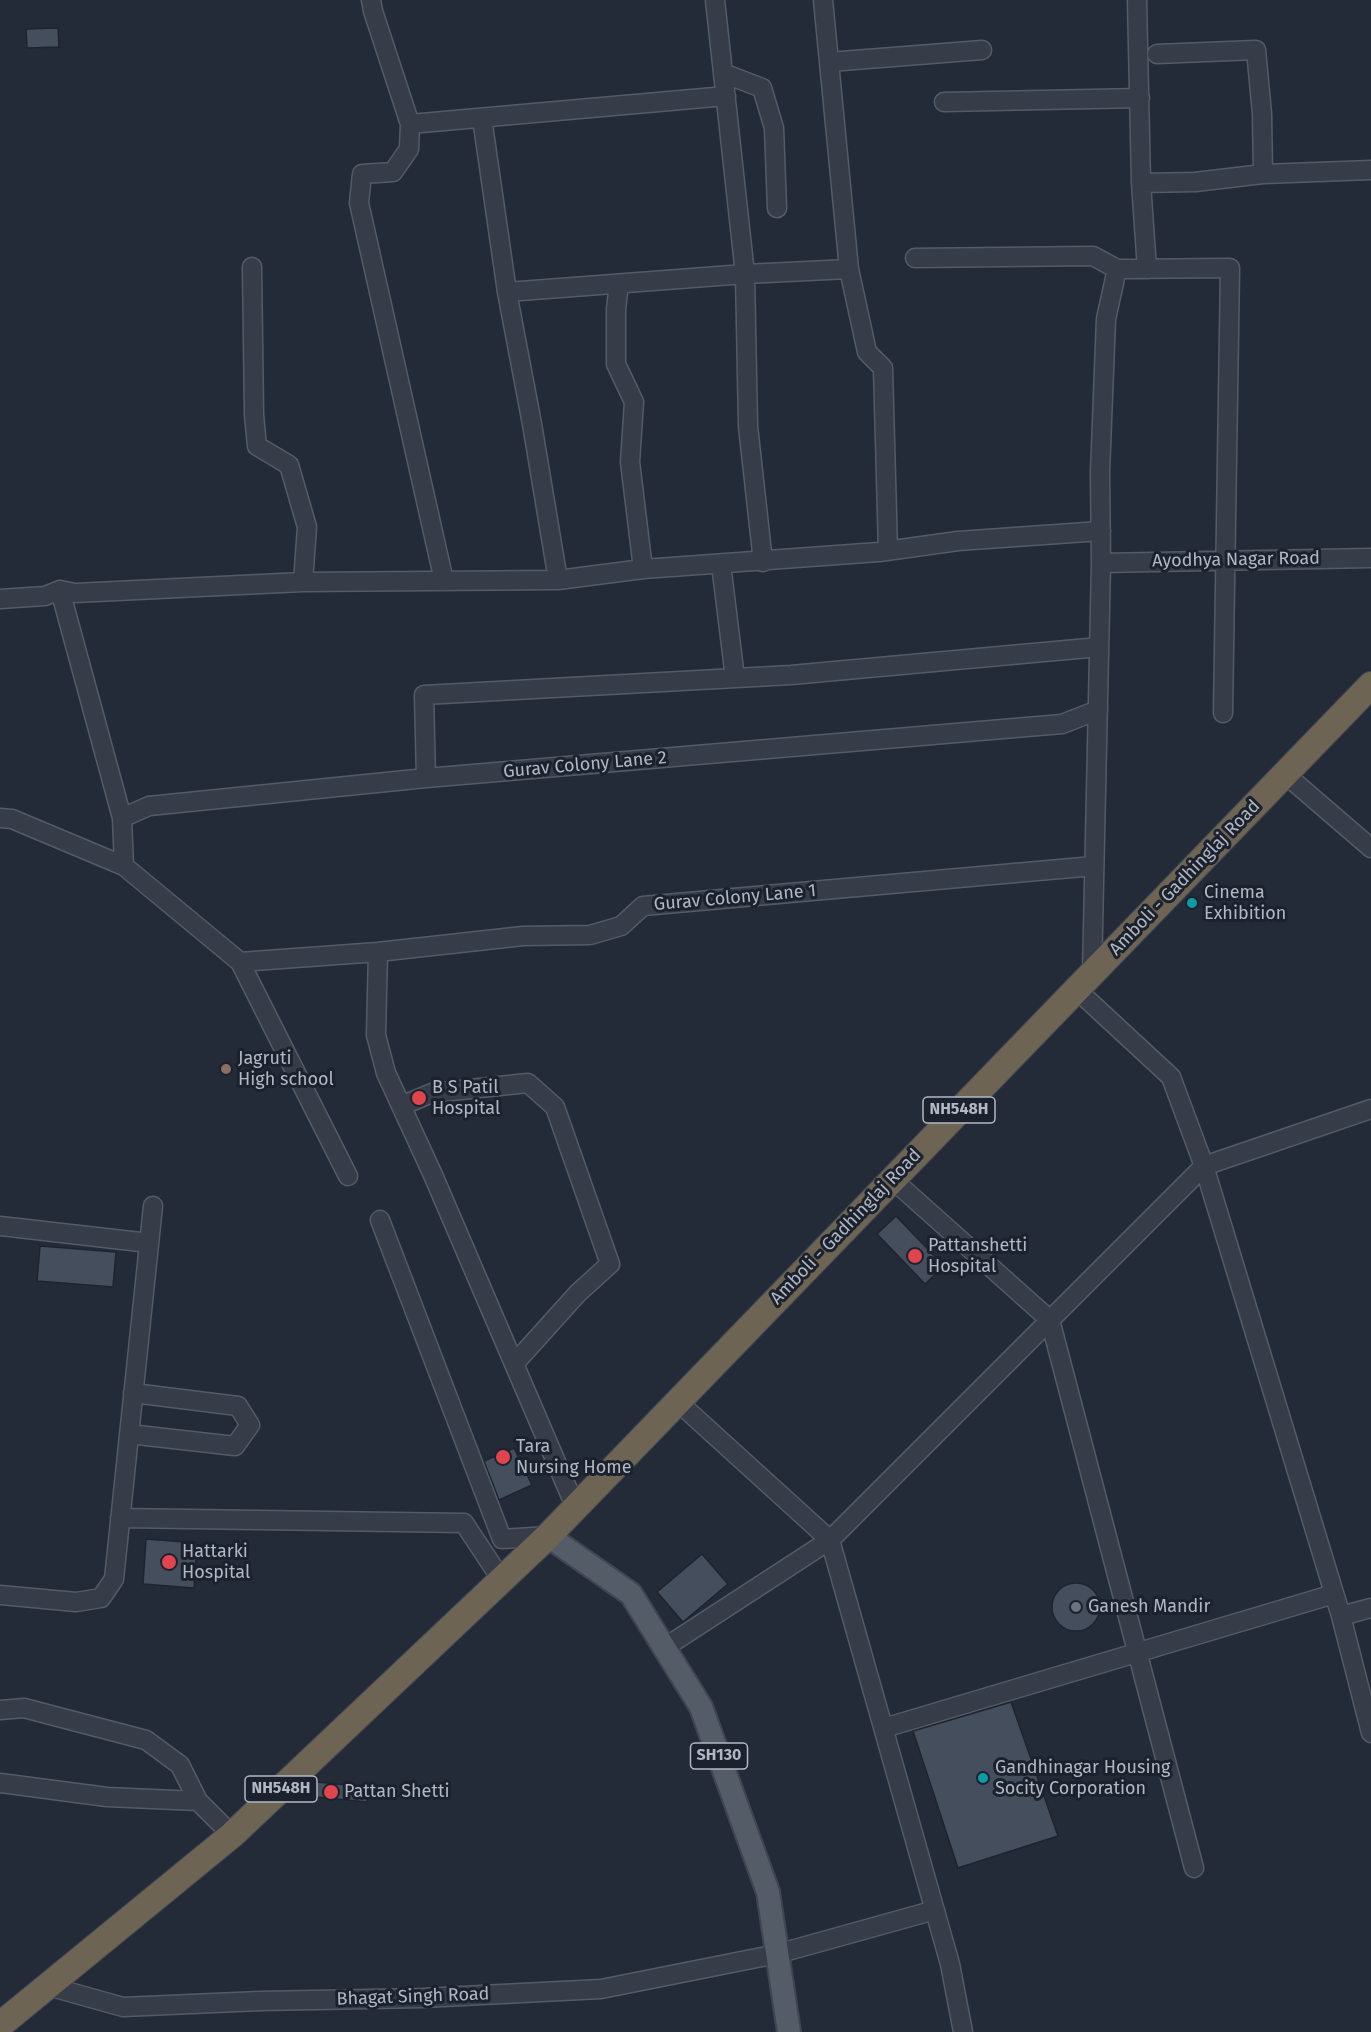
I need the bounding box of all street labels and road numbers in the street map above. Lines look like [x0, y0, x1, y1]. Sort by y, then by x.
street label: Ayodhya Nagar Road [1152, 548, 1320, 572]
street label: Gurav Colony Lane 2 [502, 747, 668, 783]
street label: Amboli - Gadhinglaj Road [1105, 796, 1265, 960]
street label: Gurav Colony Lane 1 [653, 880, 817, 916]
road number: NH548H [923, 1097, 995, 1123]
street label: Amboli - Gadhinglaj Road [766, 1145, 926, 1309]
road number: SH130 [690, 1743, 748, 1769]
road number: NH548H [245, 1776, 317, 1802]
street label: Bhagat Singh Road [336, 1984, 490, 2010]

